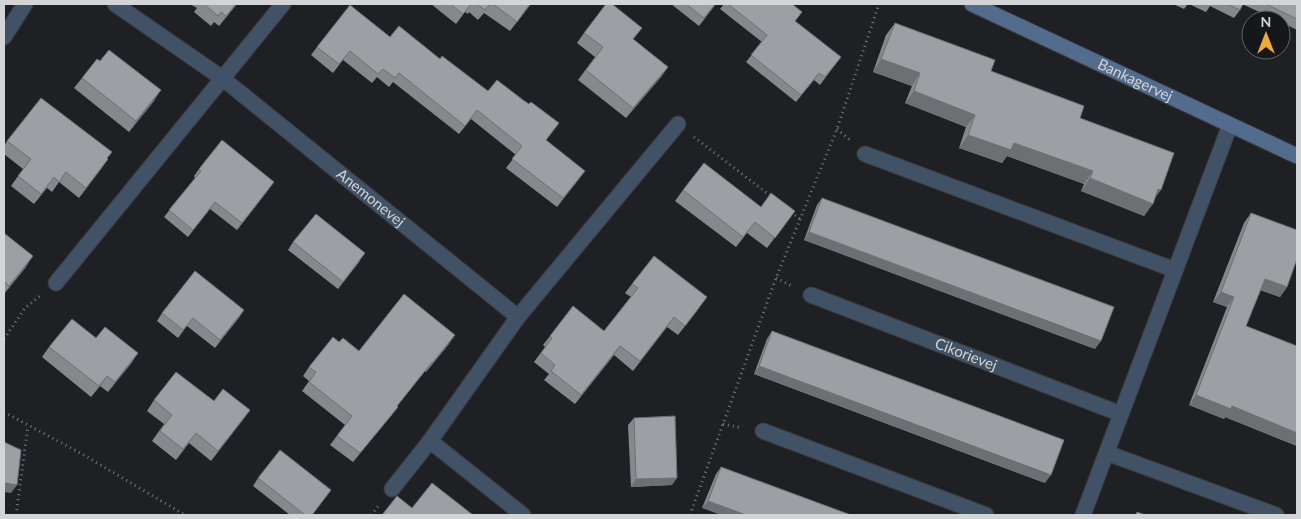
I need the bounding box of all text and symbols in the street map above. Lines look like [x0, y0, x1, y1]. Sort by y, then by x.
north arrow [1241, 10, 1291, 60]
text: N [1261, 13, 1271, 30]
street label: Bankagervej [1095, 54, 1176, 105]
street label: Anemonevej [333, 164, 409, 230]
street label: Cikorievej [933, 333, 1000, 374]

